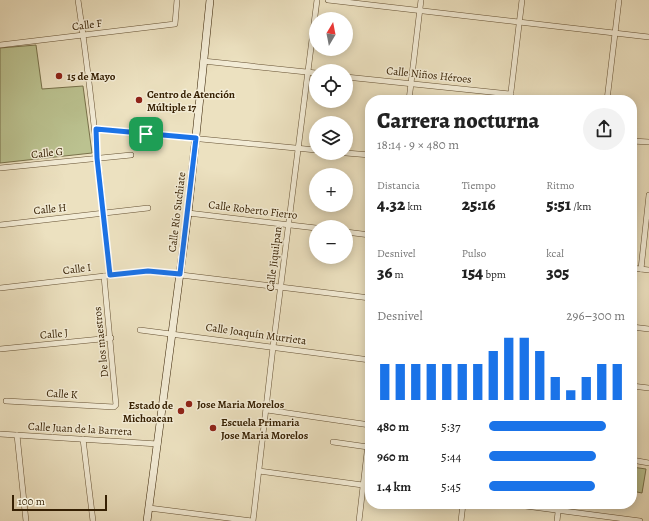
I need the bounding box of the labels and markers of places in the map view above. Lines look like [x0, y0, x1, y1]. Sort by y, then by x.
place label: 15 de Mayo [67, 69, 116, 84]
marker: 15 de Mayo [54, 71, 64, 81]
place label: Centro de Atención Múltiple 17 [147, 87, 235, 115]
marker: Centro de Atención Múltiple 17 [134, 95, 144, 105]
pin [129, 117, 163, 151]
place label: Jose Maria Morelos [197, 397, 285, 412]
place label: Estado de Michoacan [123, 398, 173, 426]
marker: Jose Maria Morelos [184, 399, 194, 409]
marker: Estado de Michoacan [176, 406, 186, 416]
place label: Escuela Primaria Jose Maria Morelos [221, 415, 309, 443]
marker: Escuela Primaria Jose Maria Morelos [208, 423, 218, 433]

